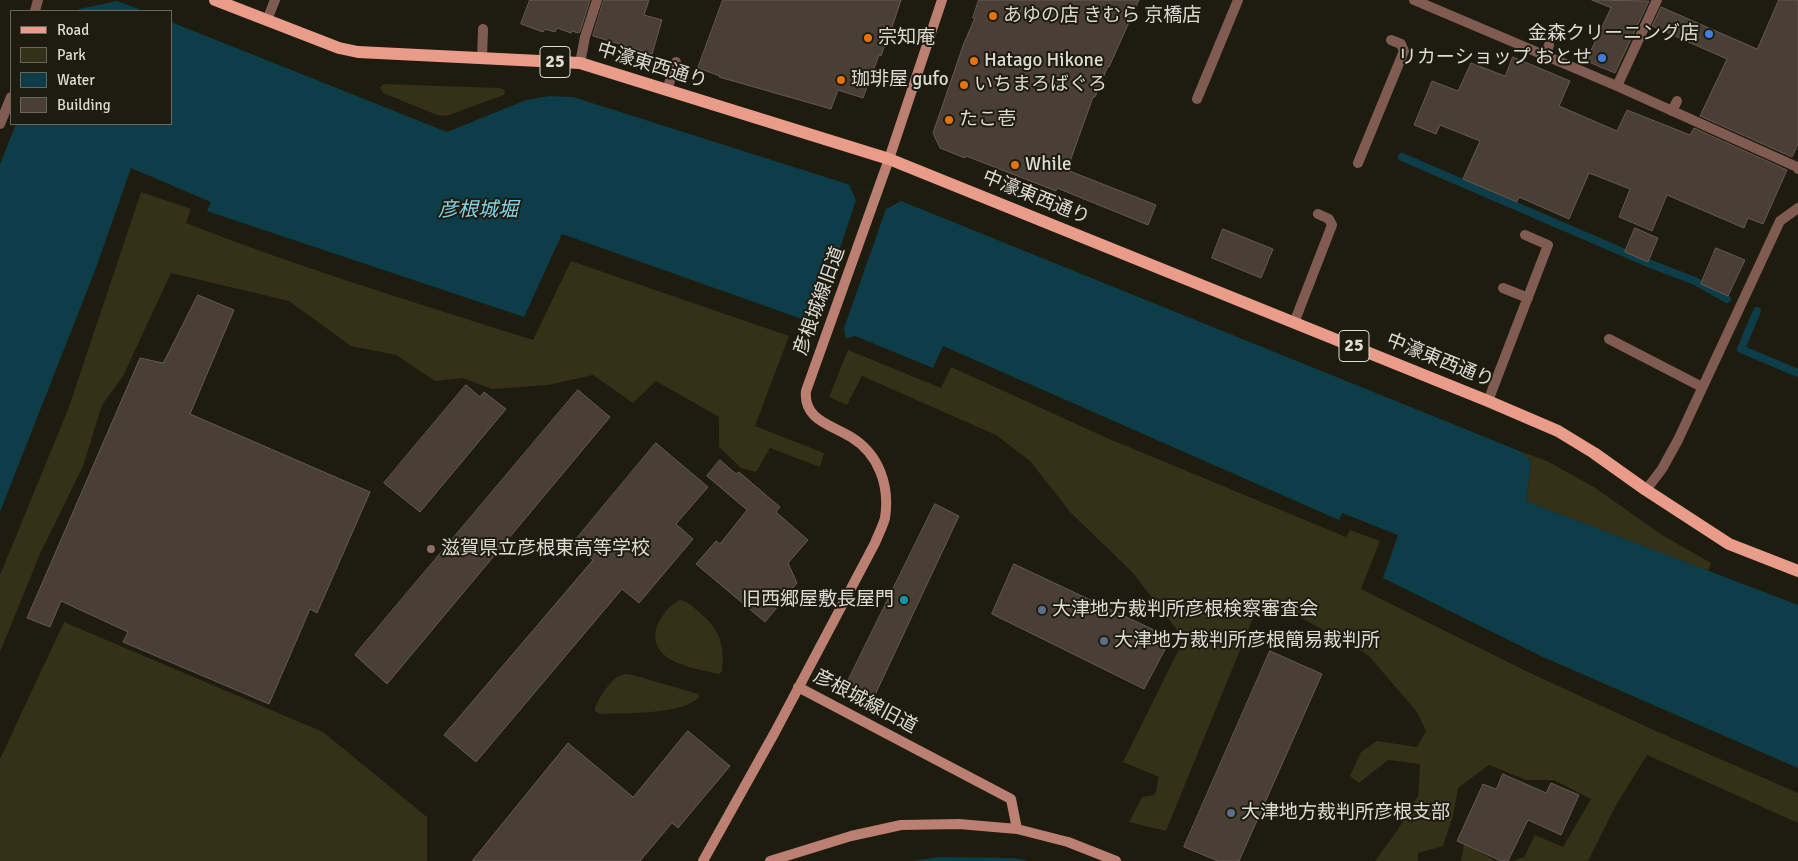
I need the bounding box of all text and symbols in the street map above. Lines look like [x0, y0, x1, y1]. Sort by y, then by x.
place label: あゆの店 きむら 京橋店 [1003, 5, 1201, 27]
legend [10, 10, 172, 125]
marker: あゆの店 きむら 京橋店 [987, 10, 999, 22]
text: Road [57, 21, 89, 39]
place label: 金森クリーニング店 [1528, 23, 1699, 45]
place label: 宗知庵 [878, 27, 935, 49]
marker: 金森クリーニング店 [1703, 28, 1715, 40]
marker: 宗知庵 [862, 32, 874, 44]
street label: 中濠東西通り [594, 38, 710, 94]
text: Park [57, 46, 86, 64]
road number: 25 [540, 46, 570, 78]
place label: リカーショップ おとせ [1398, 47, 1592, 69]
place label: Hatago Hikone [984, 50, 1103, 72]
marker: リカーショップ おとせ [1596, 52, 1608, 64]
marker: Hatago Hikone [968, 55, 980, 67]
place label: 珈琲屋 gufo [851, 69, 949, 91]
text: Water [57, 71, 95, 89]
marker: 珈琲屋 gufo [835, 74, 847, 86]
place label: いちまろばぐろ [974, 74, 1107, 96]
marker: いちまろばぐろ [958, 79, 970, 91]
text: Building [57, 96, 111, 114]
place label: たこ壱 [959, 109, 1016, 131]
marker: たこ壱 [943, 114, 955, 126]
place label: While [1025, 154, 1072, 176]
marker: While [1009, 159, 1021, 171]
street label: 中濠東西通り [979, 166, 1093, 230]
water label: 彦根城堀 [438, 199, 518, 223]
street label: 彦根城線旧道 [790, 244, 850, 358]
street label: 中濠東西通り [1383, 329, 1497, 393]
road number: 25 [1339, 331, 1369, 362]
place label: 滋賀県立彦根東高等学校 [441, 538, 650, 560]
marker: 滋賀県立彦根東高等学校 [425, 543, 437, 555]
place label: 旧西郷屋敷長屋門 [742, 589, 894, 611]
marker: 旧西郷屋敷長屋門 [898, 594, 910, 606]
place label: 大津地方裁判所彦根検察審査会 [1052, 599, 1318, 621]
marker: 大津地方裁判所彦根検察審査会 [1036, 604, 1048, 616]
place label: 大津地方裁判所彦根簡易裁判所 [1114, 630, 1380, 652]
marker: 大津地方裁判所彦根簡易裁判所 [1098, 635, 1110, 647]
street label: 彦根城線旧道 [809, 665, 921, 739]
place label: 大津地方裁判所彦根支部 [1241, 802, 1450, 824]
marker: 大津地方裁判所彦根支部 [1225, 807, 1237, 819]

